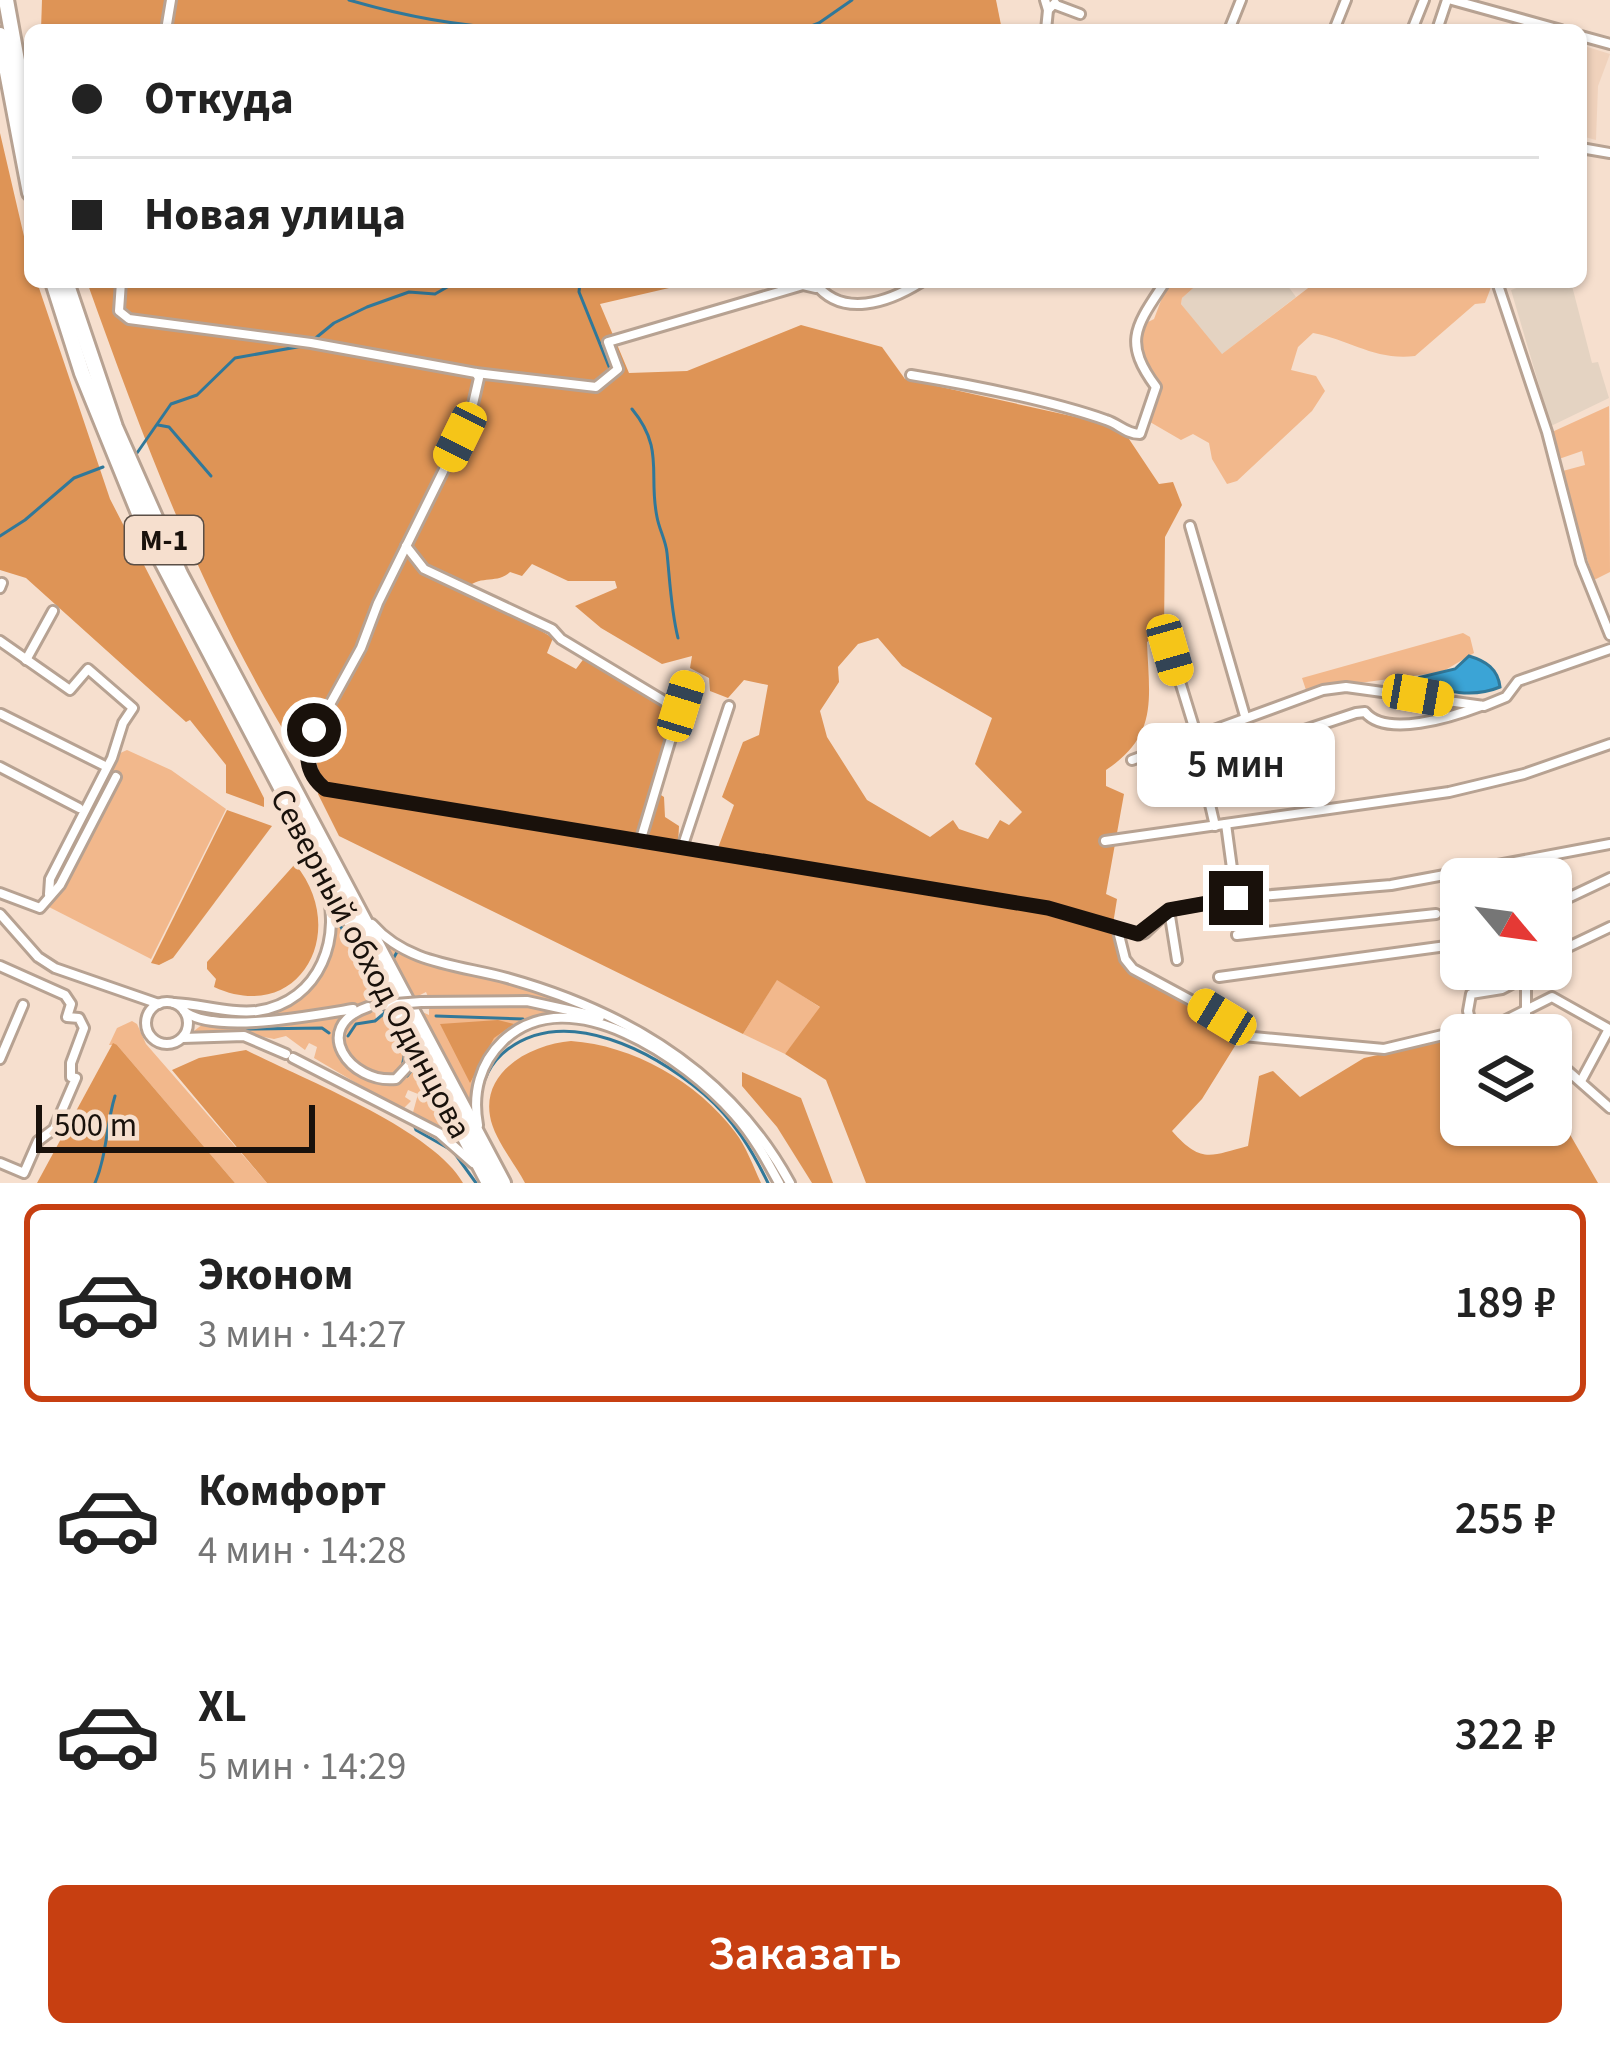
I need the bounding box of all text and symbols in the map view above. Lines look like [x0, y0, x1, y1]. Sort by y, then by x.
text: Откуда [144, 67, 294, 131]
text: Новая улица [144, 183, 406, 247]
car [428, 397, 492, 477]
road number: М-1 [125, 516, 203, 564]
car [1143, 610, 1197, 690]
car [653, 666, 709, 746]
car [1379, 671, 1457, 719]
route start [287, 703, 341, 757]
callout: 5 мин [1137, 724, 1335, 808]
text: 5 мин [1187, 737, 1285, 793]
street label: Северный обход Одинцова [258, 780, 483, 1147]
north arrow [1440, 858, 1572, 990]
map controls [1440, 858, 1572, 1146]
route end [1209, 871, 1263, 925]
car [1182, 983, 1262, 1051]
button: layers [1440, 1014, 1572, 1146]
scale bar [36, 1099, 315, 1152]
text: 500 m [54, 1102, 137, 1149]
text: Эконом [198, 1243, 354, 1307]
icon: car [54, 1249, 162, 1357]
text: 189 ₽ [1455, 1271, 1556, 1335]
text: 3 мин · 14:27 [198, 1307, 406, 1363]
text: Комфорт [198, 1459, 386, 1523]
icon: car [54, 1465, 162, 1573]
text: 255 ₽ [1455, 1487, 1556, 1551]
text: 4 мин · 14:28 [198, 1523, 406, 1579]
text: XL [198, 1675, 247, 1739]
icon: car [54, 1681, 162, 1789]
text: 322 ₽ [1455, 1703, 1556, 1767]
text: 5 мин · 14:29 [198, 1739, 406, 1795]
button: Заказать [48, 1885, 1562, 2023]

